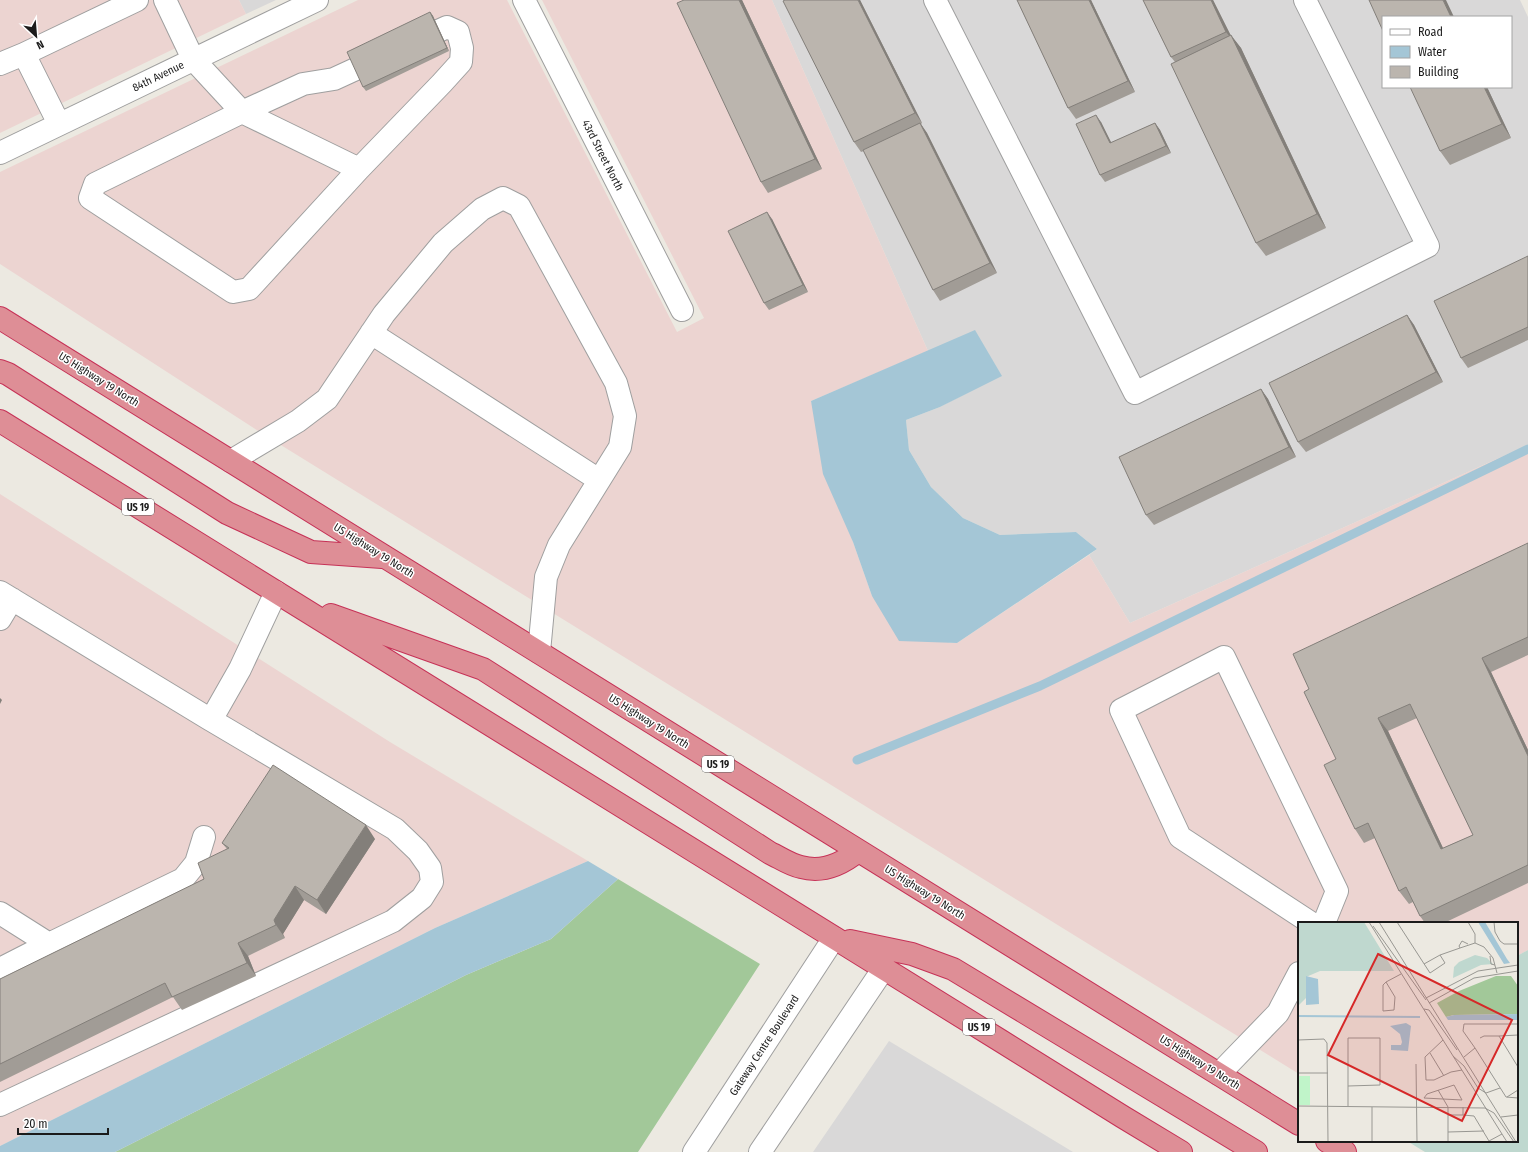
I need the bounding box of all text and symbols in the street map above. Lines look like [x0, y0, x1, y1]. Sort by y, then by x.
north arrow [16, 16, 56, 56]
legend [1382, 16, 1512, 88]
text: Road [1418, 25, 1443, 39]
text: N [34, 37, 46, 52]
text: Water [1418, 45, 1447, 59]
street label: 84th Avenue [130, 58, 186, 95]
text: Building [1418, 65, 1459, 79]
street label: 43rd Street North [579, 118, 626, 193]
street label: US Highway 19 North [56, 349, 141, 409]
road number: US 19 [122, 499, 154, 515]
street label: US Highway 19 North [331, 520, 416, 580]
street label: US Highway 19 North [606, 691, 691, 751]
road number: US 19 [702, 756, 734, 772]
street label: US Highway 19 North [882, 862, 967, 922]
inset map [1298, 922, 1518, 1142]
street label: Gateway Centre Boulevard [727, 992, 802, 1098]
road number: US 19 [963, 1019, 995, 1035]
street label: US Highway 19 North [1157, 1032, 1242, 1092]
scale bar [18, 1110, 108, 1136]
text: 20 m [24, 1117, 48, 1131]

